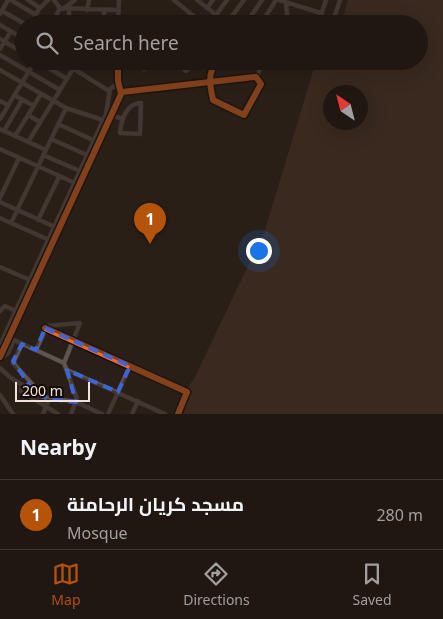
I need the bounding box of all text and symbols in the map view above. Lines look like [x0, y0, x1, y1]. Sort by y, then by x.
search box [15, 15, 428, 70]
icon: search [33, 29, 61, 57]
text: Search here [73, 30, 179, 56]
north arrow [323, 85, 368, 130]
pin: 1 [134, 203, 166, 244]
your location [246, 238, 272, 264]
scale bar [15, 379, 90, 402]
text: 200 m [22, 381, 63, 400]
text: Nearby [20, 433, 96, 461]
text: مسجد كريان الرحامنة [67, 491, 244, 517]
text: 1 [31, 504, 41, 526]
text: 280 m [376, 504, 423, 526]
text: Mosque [67, 522, 128, 544]
tab: Map [51, 560, 81, 609]
tab: Directions [183, 560, 250, 609]
tab: Saved [352, 560, 392, 609]

